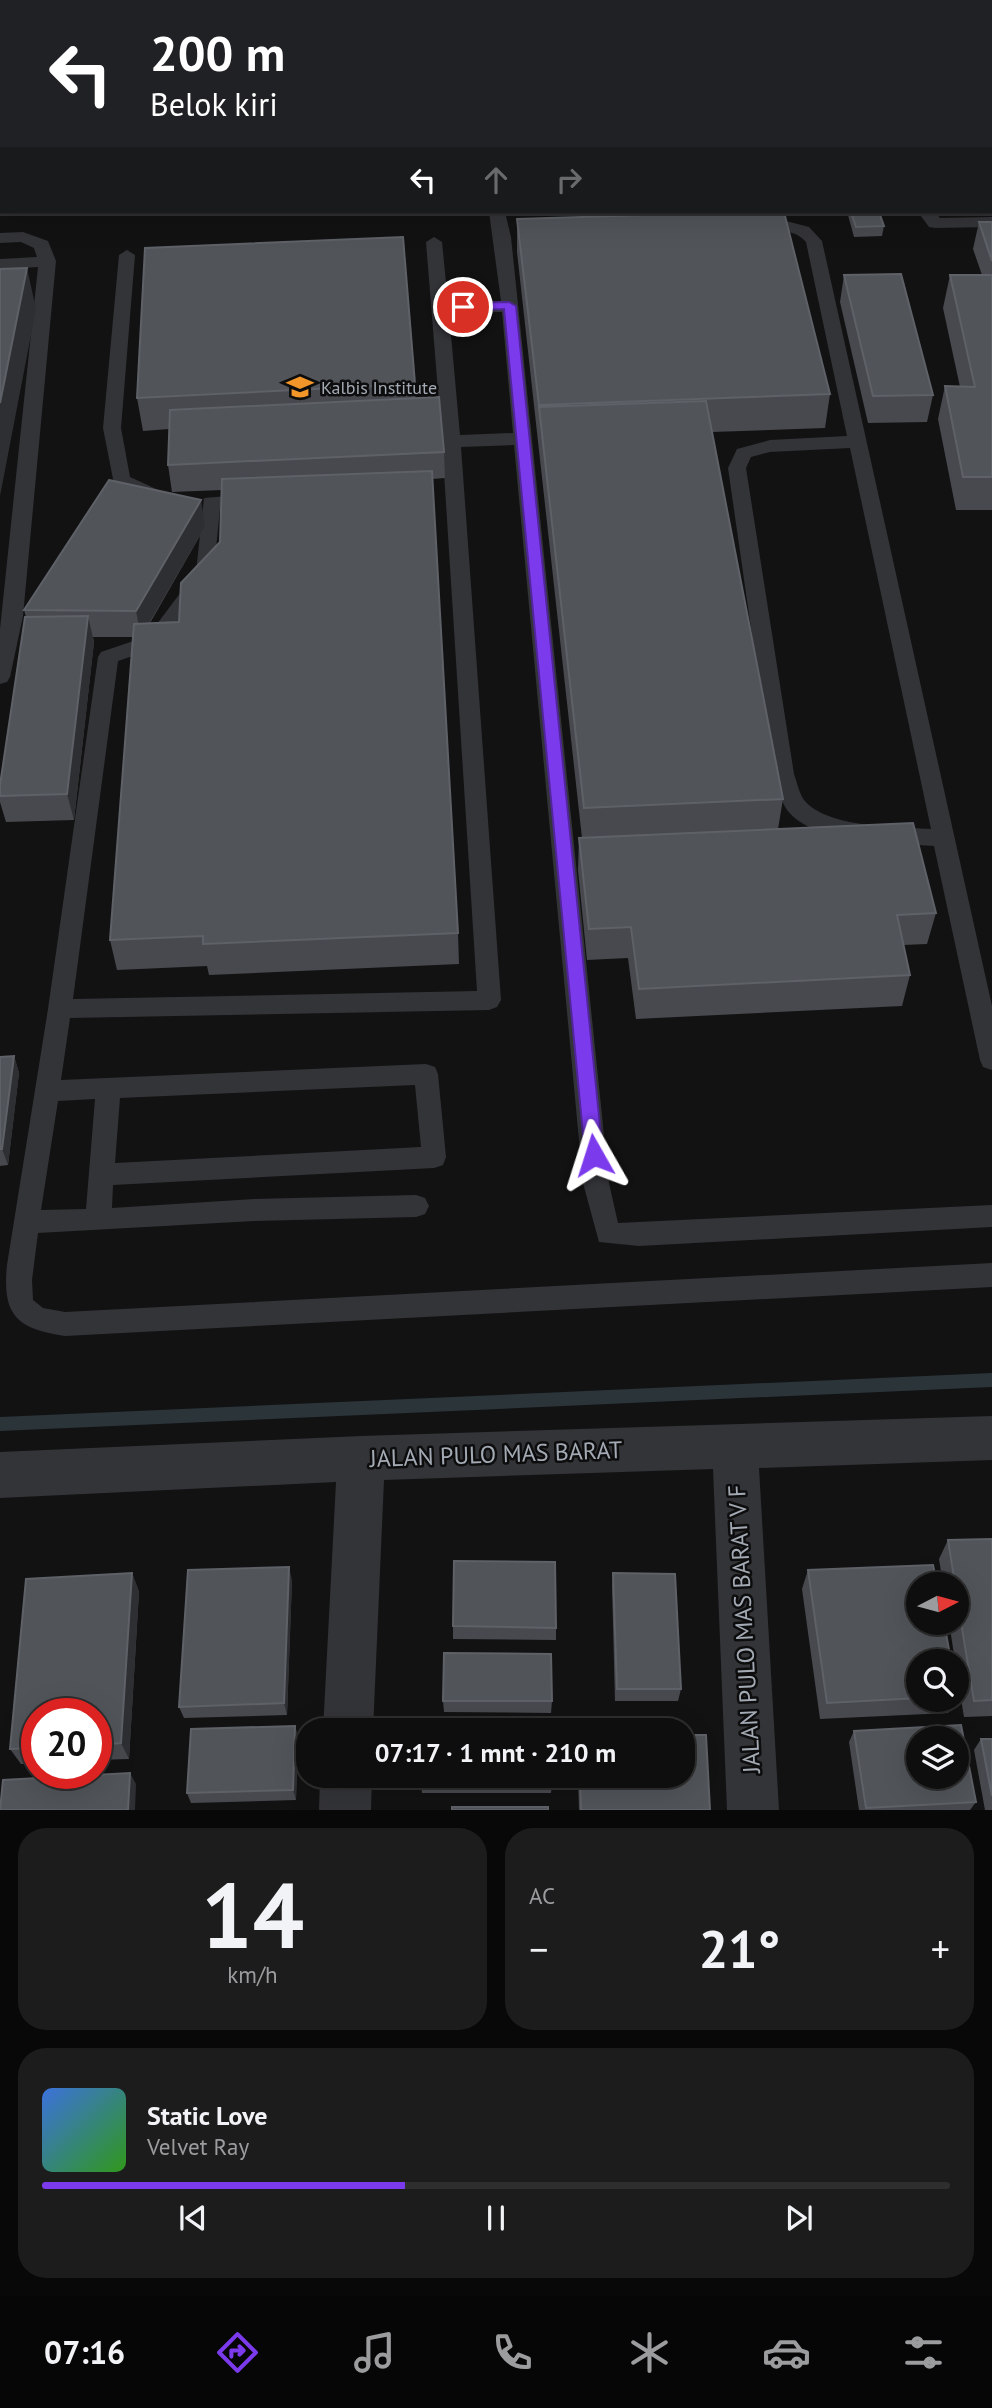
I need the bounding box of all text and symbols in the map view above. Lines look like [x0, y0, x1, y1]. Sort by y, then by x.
text: 200 m [150, 21, 285, 85]
icon: left [35, 28, 126, 119]
text: Belok kiri [150, 83, 278, 125]
icon: left [404, 161, 442, 199]
icon: ahead [477, 161, 515, 199]
icon: right [550, 161, 588, 199]
pin [433, 277, 493, 337]
icon: arrive [444, 288, 482, 326]
school or university icon: Kalbis Institute [285, 372, 315, 402]
place label: Kalbis Institute [321, 376, 437, 399]
position arrow [557, 1118, 631, 1192]
street label: JALAN PULO MAS BARAT [368, 1434, 623, 1474]
street label: JALAN PULO MAS BARAT V F [721, 1484, 767, 1775]
north arrow [906, 1572, 970, 1634]
map controls [906, 1572, 969, 1789]
button: search [906, 1649, 969, 1712]
speed limit sign: 20 [21, 1698, 112, 1789]
button: layers [906, 1726, 969, 1789]
text: 07:17 · 1 mnt · 210 m [375, 1736, 616, 1769]
text: 14 [201, 1855, 304, 1973]
text: AC [529, 1881, 555, 1910]
text: 21° [699, 1915, 780, 1982]
text: − [529, 1924, 548, 1973]
text: + [931, 1924, 950, 1973]
text: km/h [227, 1960, 278, 1989]
text: Static Love [147, 2099, 268, 2132]
text: Velvet Ray [147, 2132, 249, 2161]
icon: previous [174, 2199, 212, 2237]
icon: pause [477, 2199, 515, 2237]
icon: next [780, 2199, 818, 2237]
icon: directions [213, 2328, 262, 2377]
icon: music [350, 2328, 399, 2377]
icon: phone [488, 2328, 537, 2377]
icon: climate [625, 2328, 674, 2377]
icon: car [762, 2328, 811, 2377]
icon: filters [899, 2328, 948, 2377]
text: 07:16 [44, 2331, 125, 2373]

